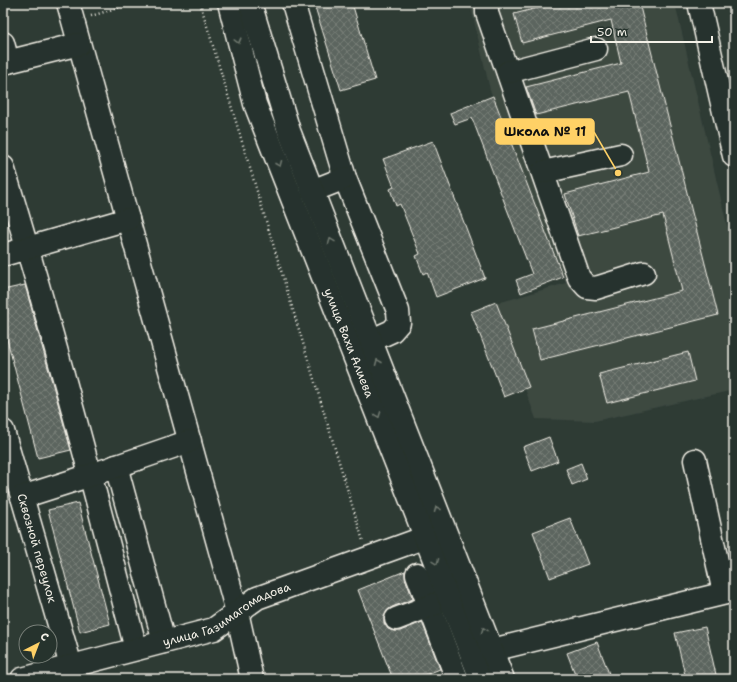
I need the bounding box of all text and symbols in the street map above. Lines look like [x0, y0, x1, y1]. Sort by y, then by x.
scale bar [591, 18, 712, 44]
text: 50 m [597, 24, 627, 40]
one-way arrow [233, 37, 242, 44]
callout: Школа № 11 [496, 119, 594, 144]
text: Школа № 11 [504, 123, 586, 140]
one-way arrow [275, 160, 283, 167]
one-way arrow [328, 237, 336, 244]
street label: улица Вахи Алиева [320, 286, 378, 401]
one-way arrow [375, 358, 383, 365]
one-way arrow [374, 412, 382, 419]
street label: Сквозной переулок [13, 492, 61, 605]
one-way arrow [433, 505, 441, 512]
one-way arrow [431, 559, 439, 566]
street label: улица Газимагомадова [161, 578, 293, 650]
north arrow [18, 624, 58, 664]
one-way arrow [481, 626, 489, 634]
text: С [37, 629, 52, 645]

